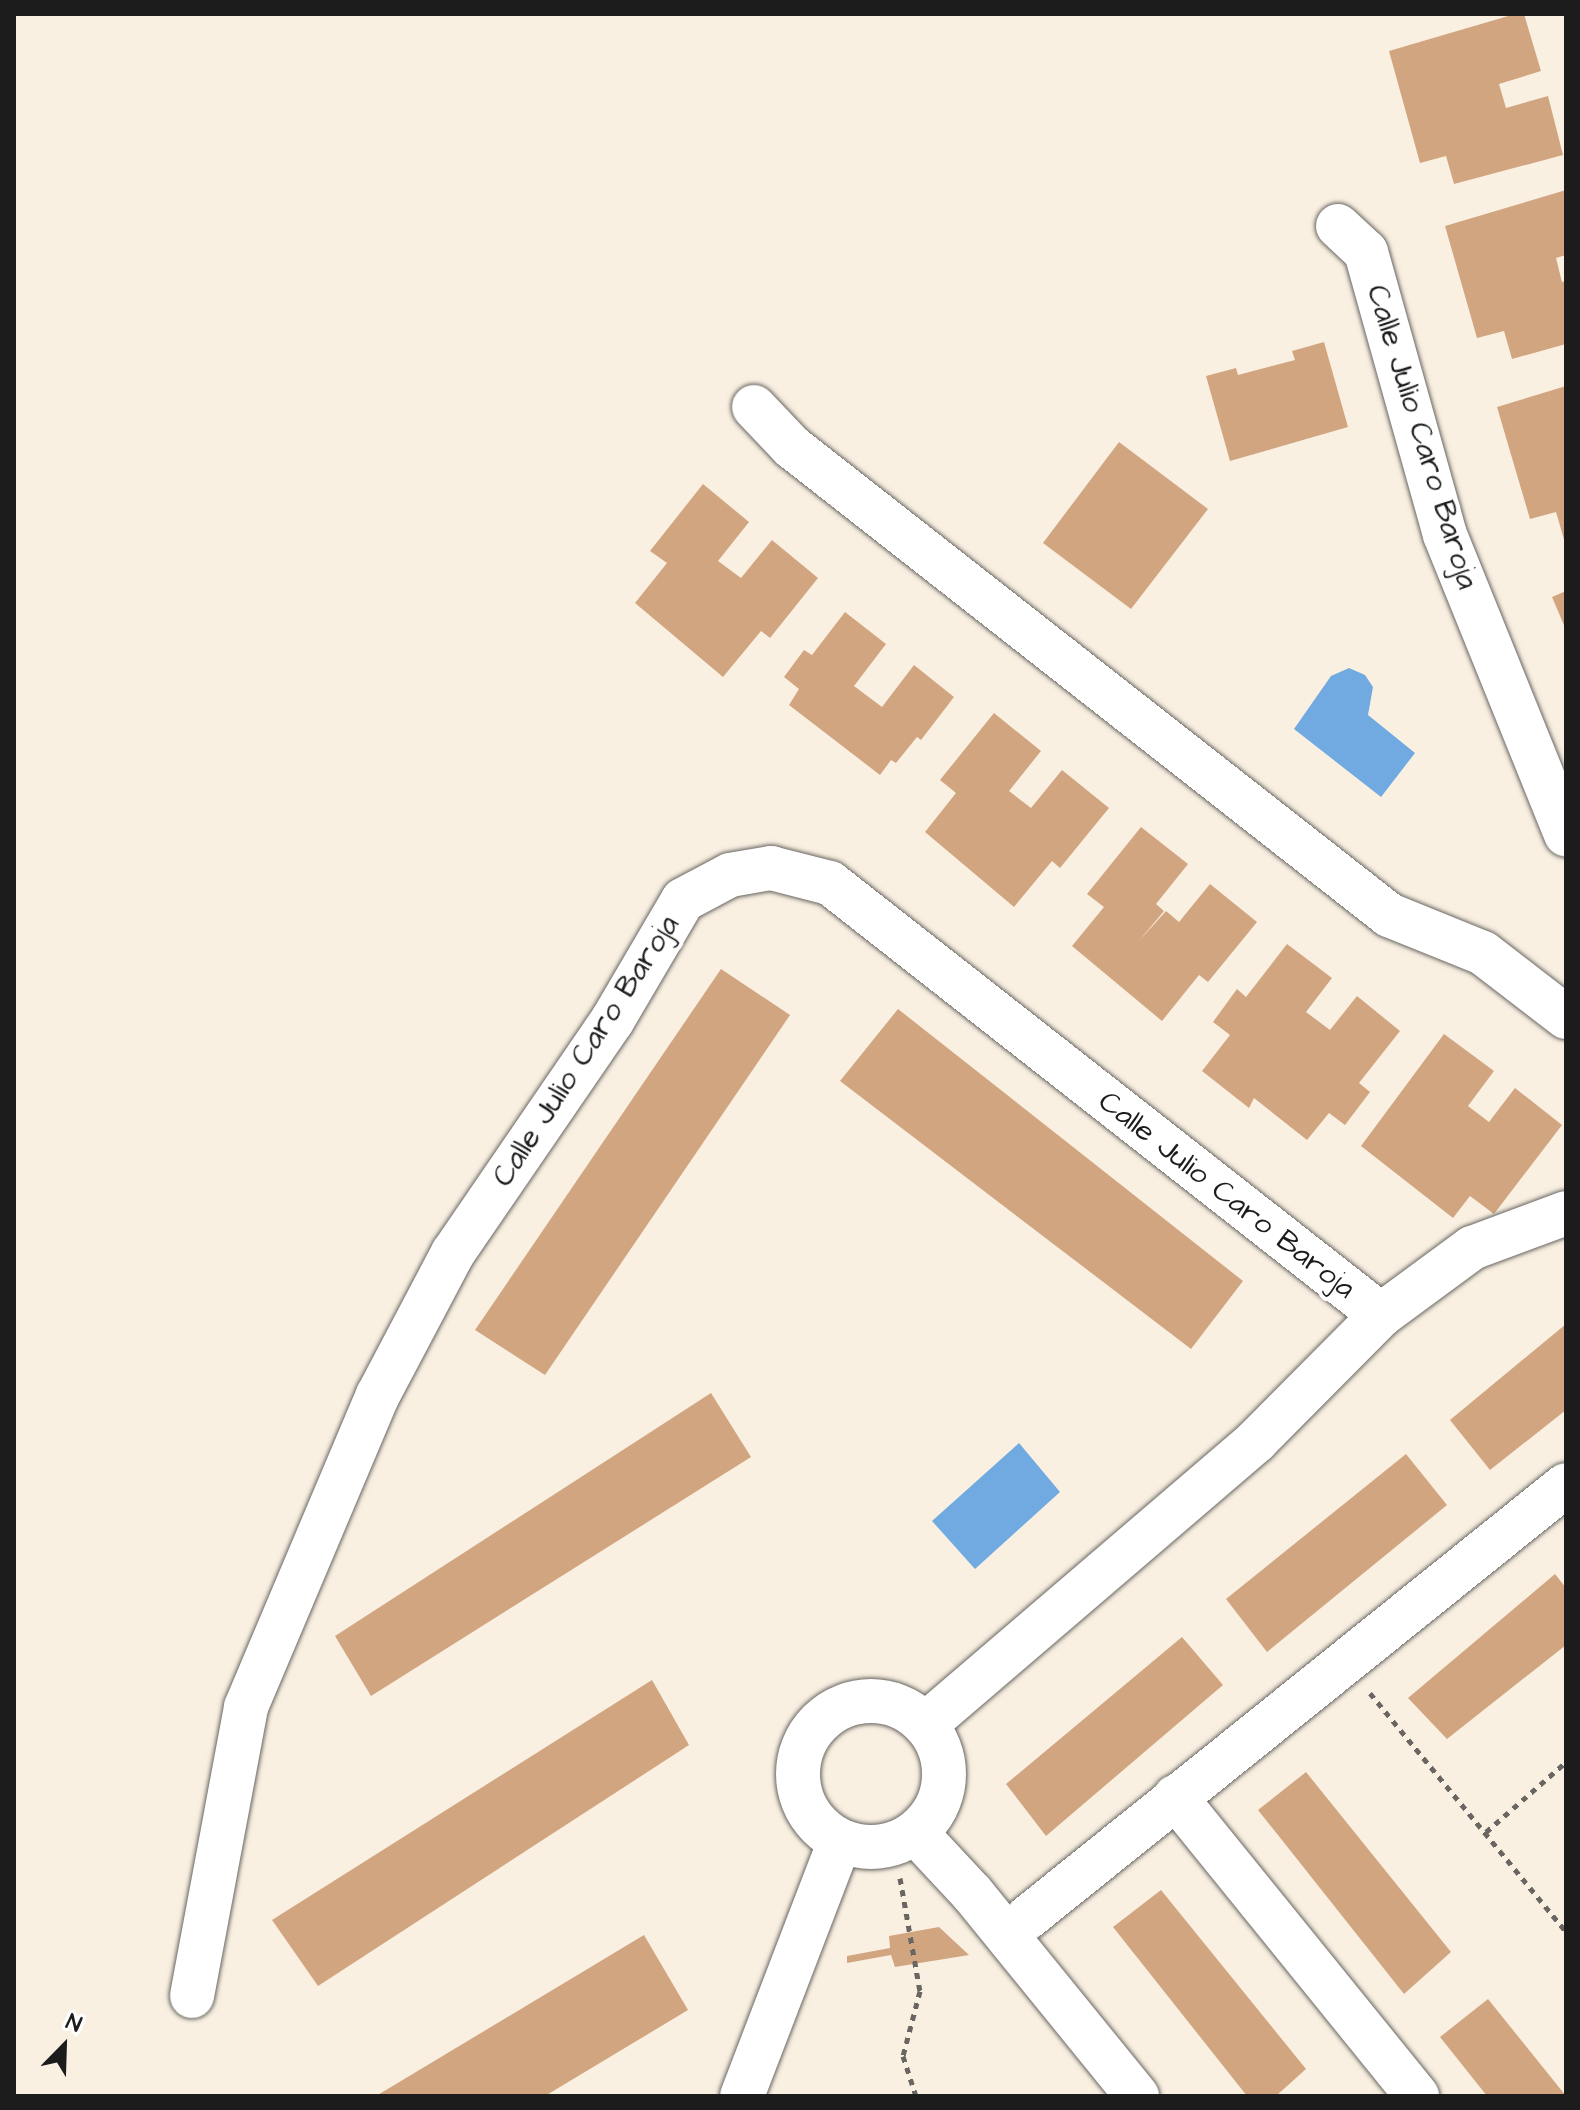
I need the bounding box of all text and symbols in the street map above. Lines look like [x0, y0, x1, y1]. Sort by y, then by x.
street label: Calle Julio Caro Baroja [1359, 281, 1485, 593]
street label: Calle Julio Caro Baroja [485, 909, 687, 1193]
street label: Calle Julio Caro Baroja [1091, 1084, 1363, 1306]
north arrow [24, 2006, 104, 2086]
text: N [61, 2006, 86, 2040]

